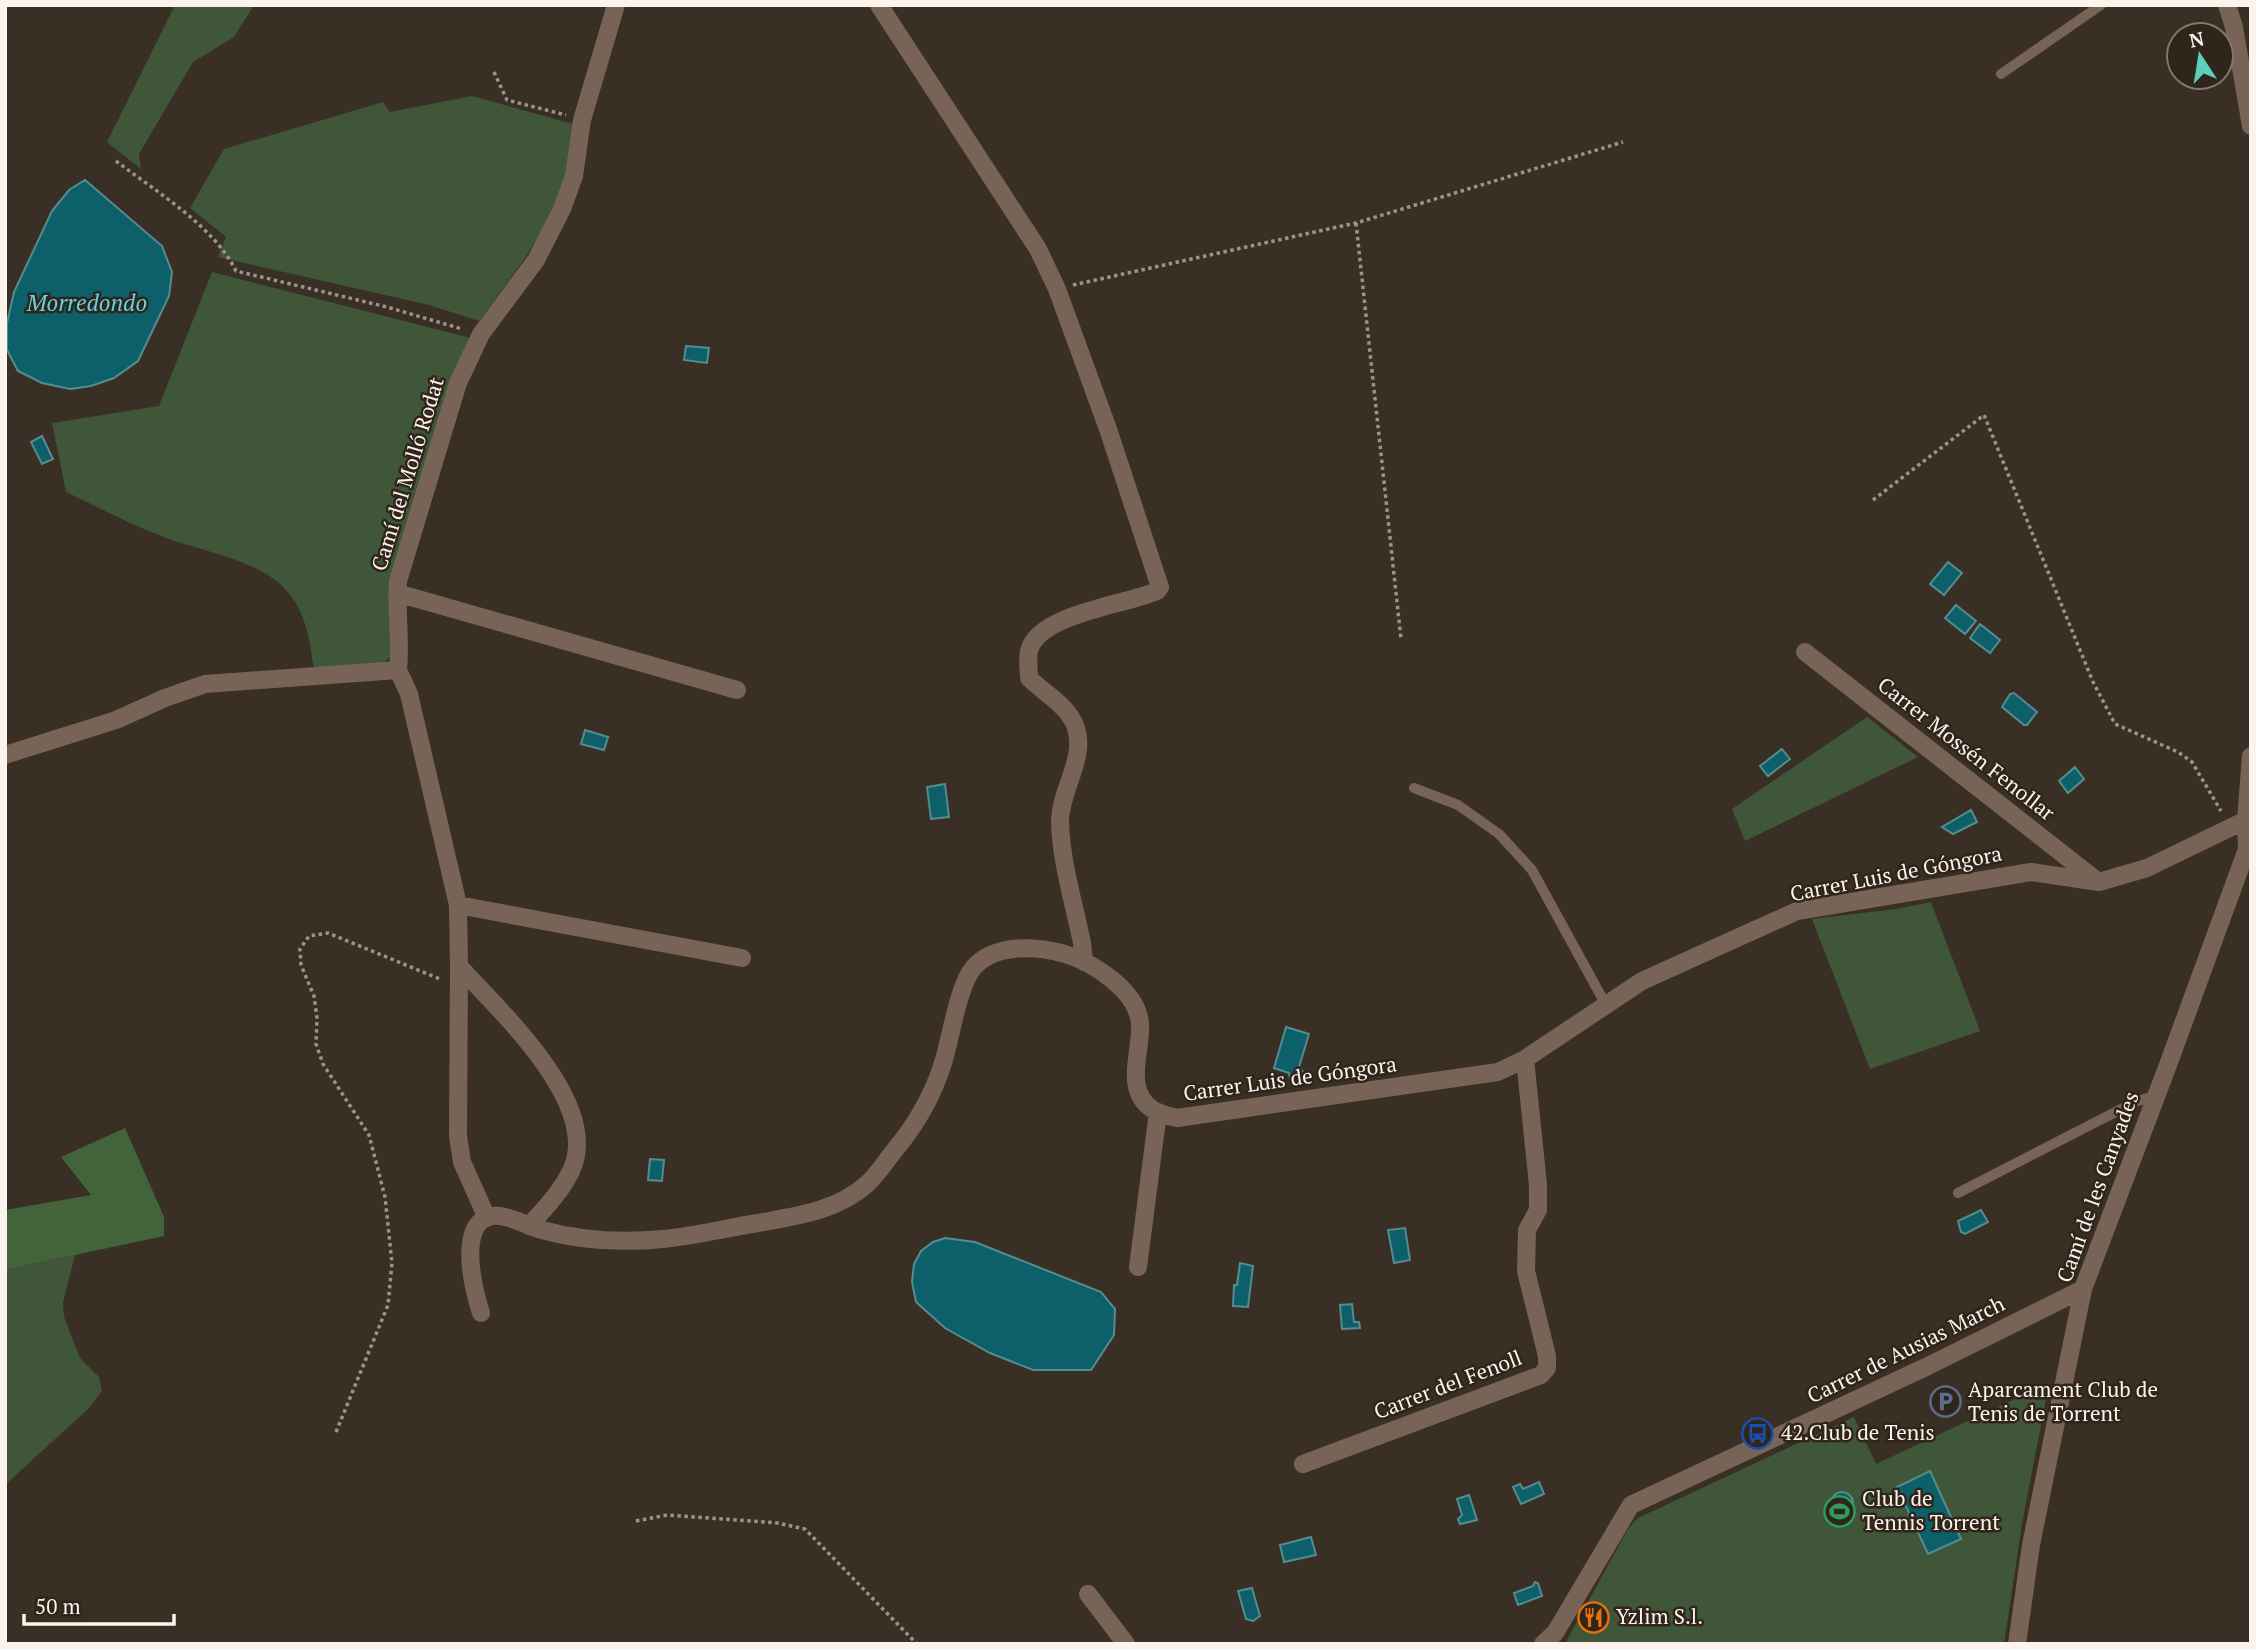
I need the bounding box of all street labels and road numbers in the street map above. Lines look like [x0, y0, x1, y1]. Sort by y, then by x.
street label: Camí del Molló Rodat [364, 373, 450, 574]
street label: Carrer Mossén Fenollar [1872, 670, 2061, 826]
street label: Carrer Luis de Góngora [1787, 839, 2005, 907]
street label: Carrer Luis de Góngora [1181, 1049, 1399, 1107]
street label: Camí de les Canyades [2049, 1087, 2145, 1286]
street label: Carrer de Ausias March [1802, 1289, 2009, 1409]
street label: Carrer del Fenoll [1370, 1343, 1526, 1425]

